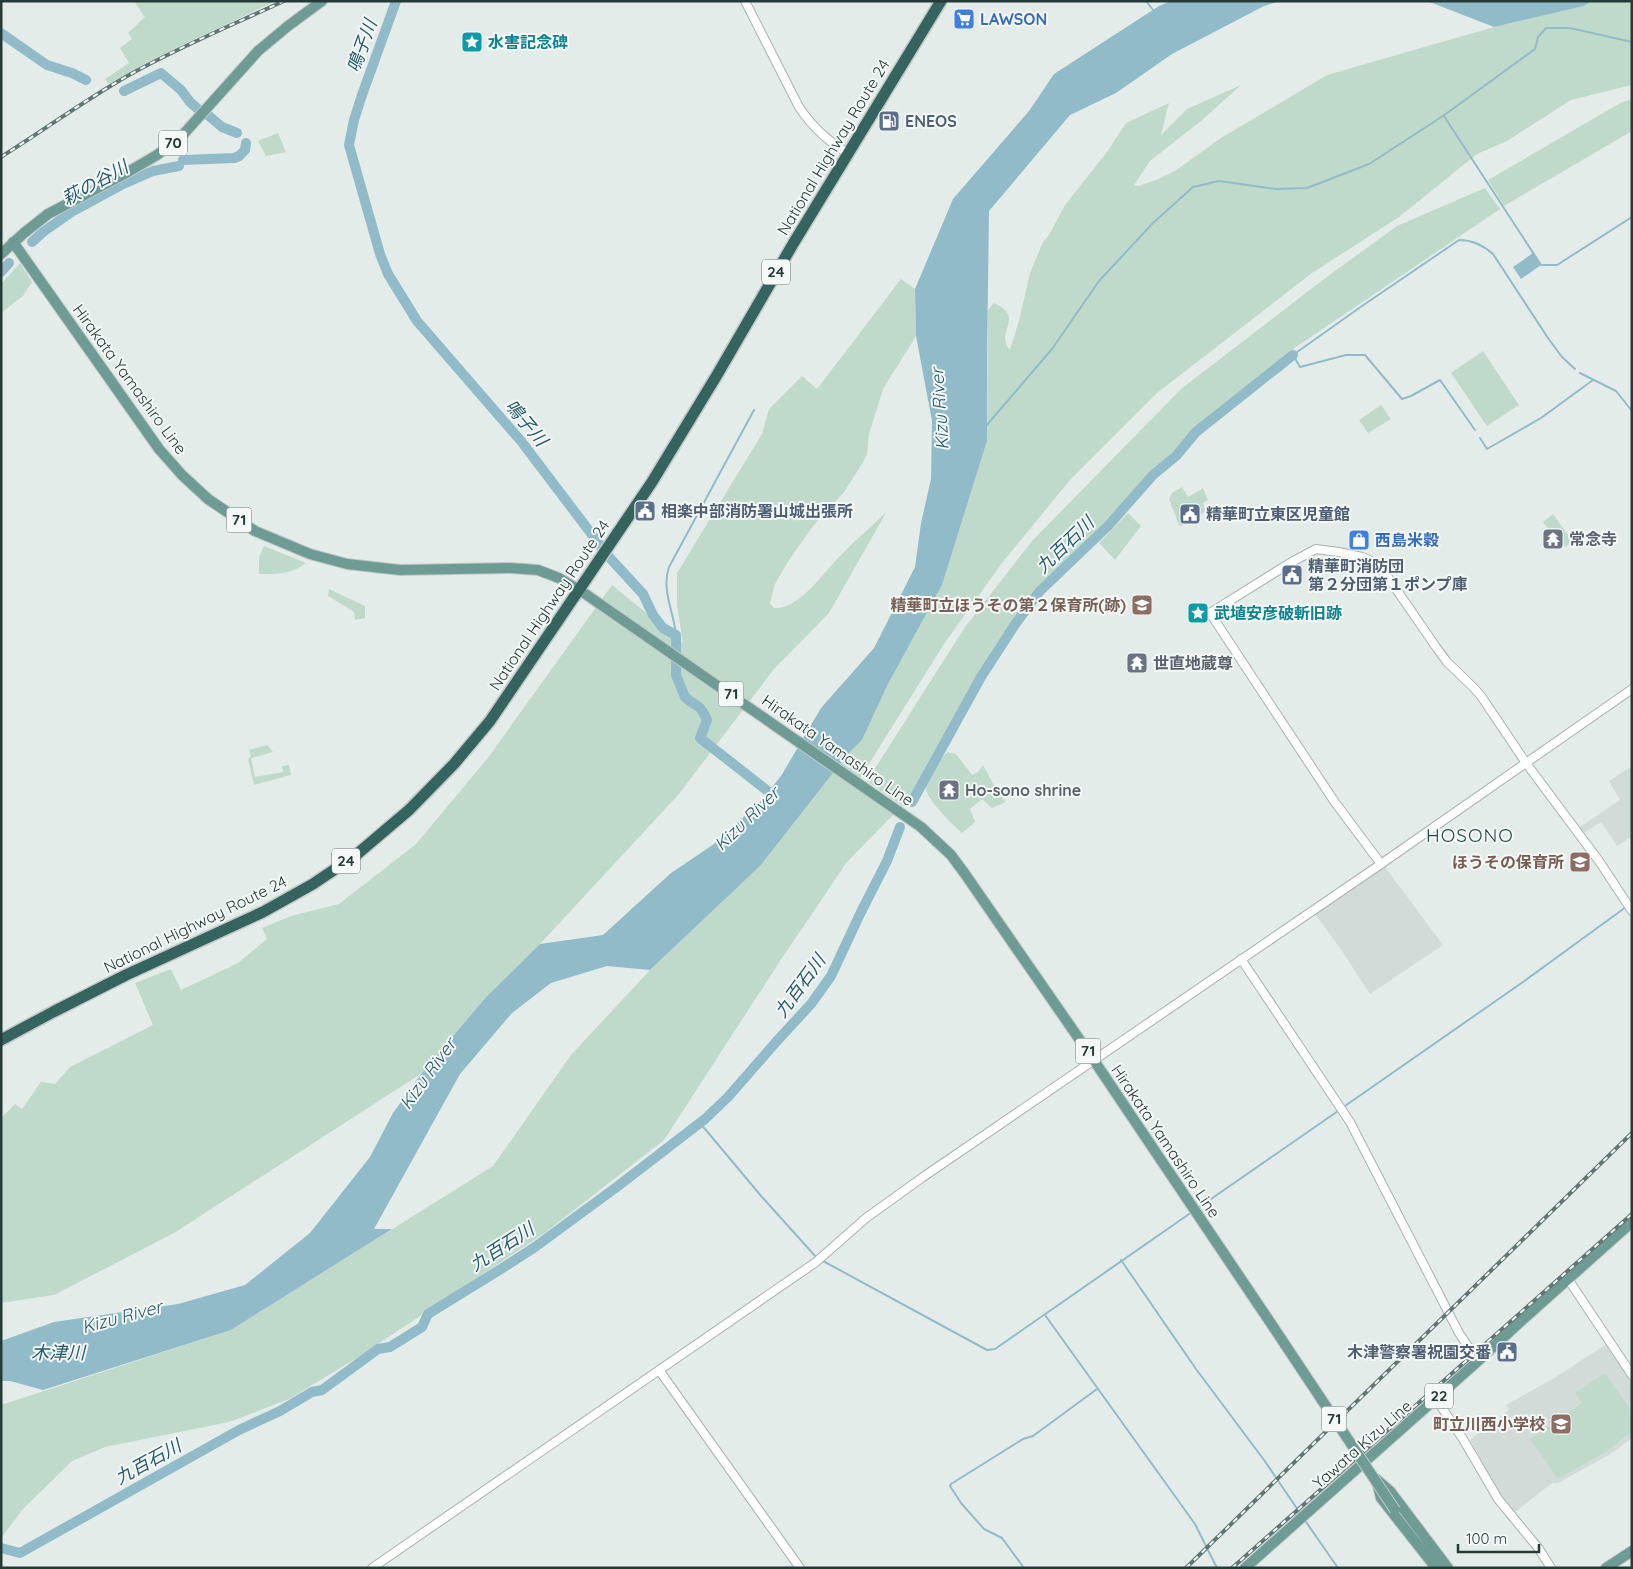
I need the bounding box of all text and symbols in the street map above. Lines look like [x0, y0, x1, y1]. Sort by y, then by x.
supermarket icon: LAWSON [952, 7, 976, 31]
place label: LAWSON [980, 9, 1047, 29]
water label: 鳴子川 [341, 15, 382, 75]
place icon: 水害記念碑 [460, 30, 484, 54]
place label: 水害記念碑 [488, 32, 568, 52]
street label: National Highway Route 24 [773, 56, 893, 238]
fuel station icon: ENEOS [877, 109, 901, 133]
place label: ENEOS [905, 111, 957, 131]
road number: 70 [159, 130, 187, 156]
water label: 萩の谷川 [58, 154, 134, 210]
road number: 24 [762, 260, 790, 284]
street label: Hirakata Yamashiro Line [69, 300, 191, 458]
water label: Kizu River [925, 365, 954, 451]
water label: 鳴子川 [500, 395, 554, 452]
public building icon: 相楽中部消防署山城出張所 [633, 499, 657, 523]
place label: 相楽中部消防署山城出張所 [661, 501, 853, 521]
public building icon: 精華町立東区児童館 [1178, 502, 1202, 526]
place label: 精華町立東区児童館 [1206, 504, 1350, 524]
road number: 71 [226, 508, 252, 532]
water label: 九百石川 [1031, 510, 1100, 578]
street label: National Highway Route 24 [484, 516, 614, 694]
temple icon: 常念寺 [1541, 527, 1565, 551]
shop icon: 西島米穀 [1347, 528, 1371, 552]
place label: 常念寺 [1569, 529, 1617, 549]
place label: 西島米穀 [1375, 530, 1439, 550]
place label: 精華町消防団 第２分団第１ポンプ庫 [1308, 556, 1468, 594]
public building icon: 精華町消防団 第２分団第１ポンプ庫 [1280, 563, 1304, 587]
school or university icon: 精華町立ほうその第２保育所(跡) [1130, 593, 1154, 617]
place label: 精華町立ほうその第２保育所(跡) [891, 595, 1126, 615]
place icon: 武埴安彦破斬旧跡 [1186, 601, 1210, 625]
place label: 武埴安彦破斬旧跡 [1214, 603, 1342, 623]
temple icon: 世直地蔵尊 [1125, 651, 1149, 675]
place label: 世直地蔵尊 [1153, 653, 1233, 673]
road number: 71 [718, 682, 744, 706]
street label: Hirakata Yamashiro Line [758, 690, 918, 810]
temple icon: Ho-sono shrine [937, 778, 961, 802]
water label: Kizu River [709, 780, 786, 855]
place label: Ho-sono shrine [965, 780, 1081, 800]
district label: HOSONO [1426, 823, 1514, 847]
road number: 24 [332, 848, 360, 874]
school or university icon: ほうその保育所 [1568, 850, 1592, 874]
place label: ほうその保育所 [1452, 852, 1564, 872]
street label: National Highway Route 24 [100, 871, 290, 977]
water label: 九百石川 [769, 948, 831, 1022]
water label: Kizu River [394, 1032, 462, 1114]
road number: 71 [1076, 1038, 1100, 1064]
street label: Hirakata Yamashiro Line [1107, 1060, 1225, 1222]
water label: 九百石川 [465, 1216, 540, 1276]
water label: Kizu River [79, 1294, 167, 1338]
public building icon: 木津警察署祝園交番 [1495, 1340, 1519, 1364]
water label: 木津川 [31, 1341, 87, 1364]
place label: 木津警察署祝園交番 [1347, 1342, 1491, 1362]
road number: 22 [1425, 1384, 1453, 1408]
street label: Yawata Kizu Line [1308, 1395, 1416, 1493]
road number: 71 [1322, 1406, 1346, 1432]
school or university icon: 町立川西小学校 [1549, 1412, 1573, 1436]
place label: 町立川西小学校 [1433, 1414, 1545, 1434]
water label: 九百石川 [111, 1433, 187, 1489]
scale bar [1458, 1522, 1539, 1554]
text: 100 m [1466, 1529, 1507, 1548]

